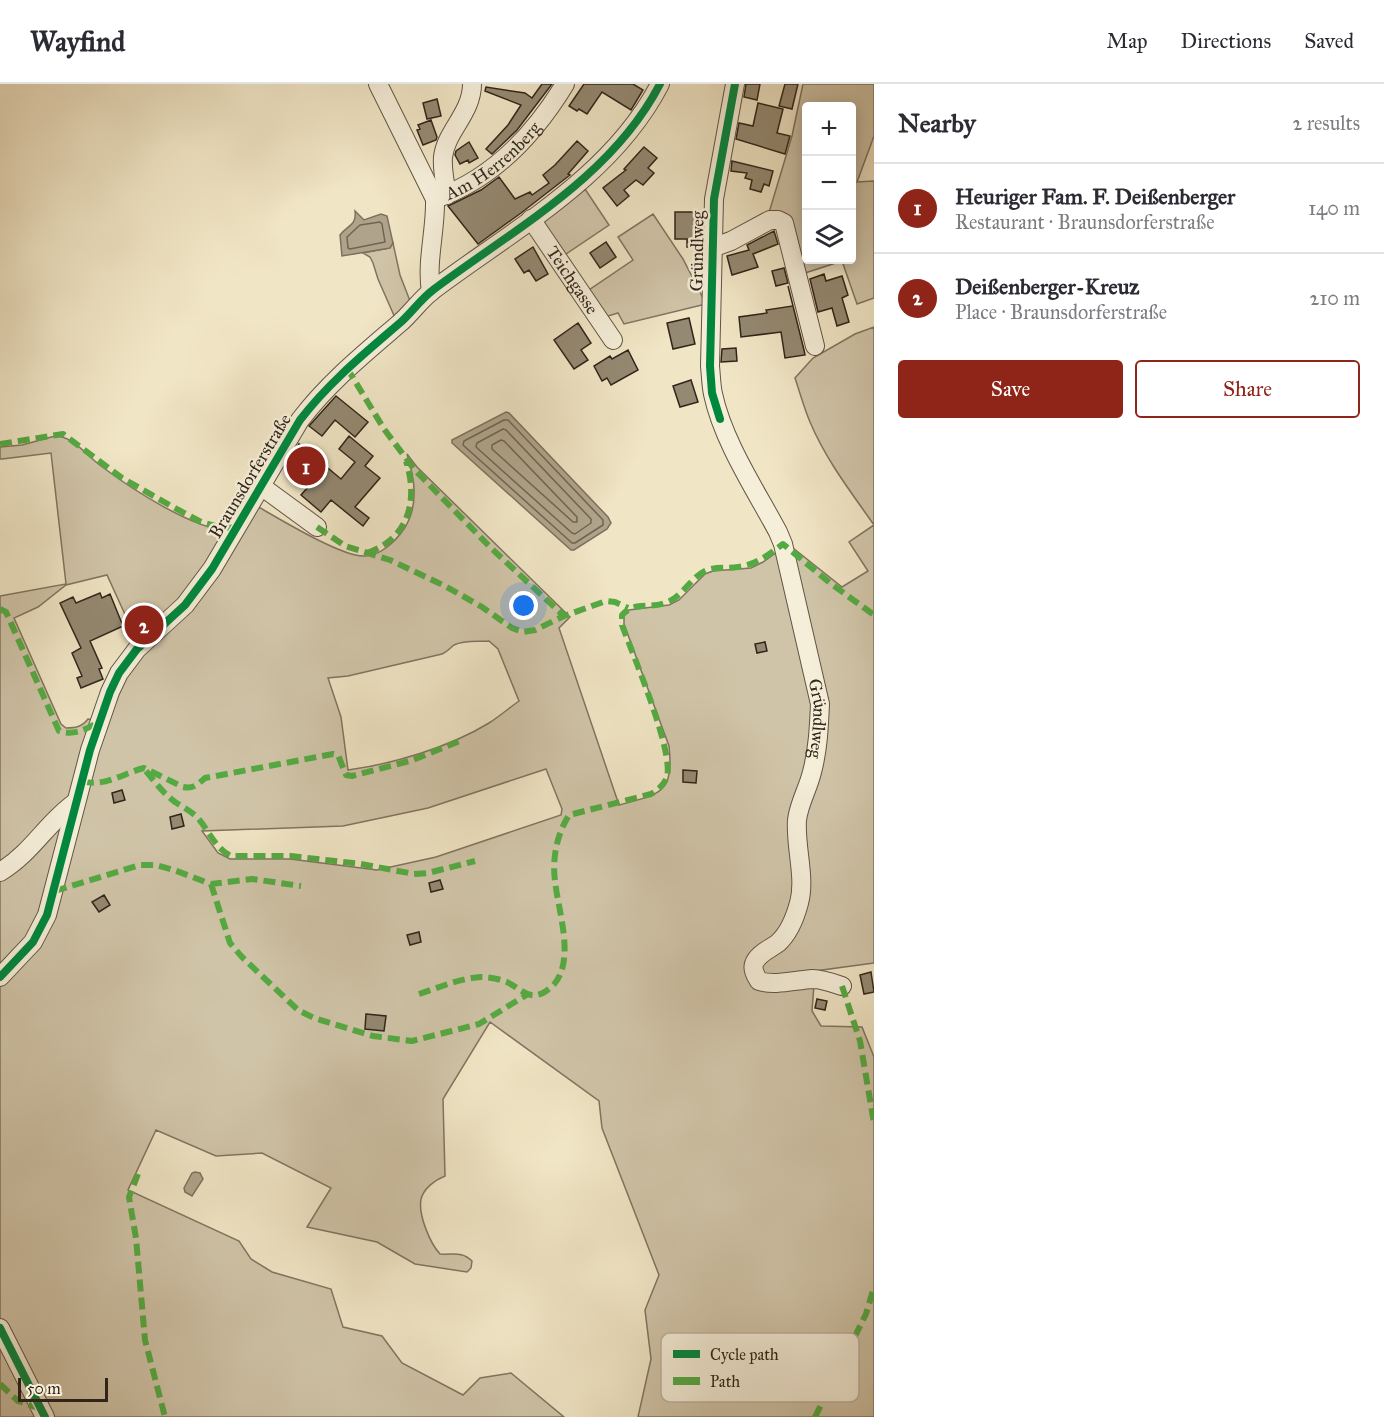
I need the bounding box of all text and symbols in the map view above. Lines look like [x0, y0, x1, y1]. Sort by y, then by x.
text: Wayfind [30, 24, 125, 59]
text: Map [1107, 28, 1148, 54]
text: Directions [1181, 28, 1271, 54]
text: Saved [1304, 28, 1354, 54]
map controls [802, 102, 856, 264]
button: + [802, 102, 856, 156]
text: Nearby [898, 107, 976, 139]
text: 2 results [1292, 111, 1360, 135]
street label: Am Herrenberg [441, 117, 547, 205]
button: − [802, 156, 856, 210]
text: Heuriger Fam. F. Deißenberger [955, 183, 1235, 210]
text: 1 [914, 196, 921, 220]
text: 140 m [1308, 196, 1360, 220]
street label: Gründlweg [685, 210, 710, 291]
button: layers [802, 210, 856, 264]
text: Restaurant · Braunsdorferstraße [955, 210, 1214, 234]
street label: Teichgasse [542, 242, 603, 319]
text: Deißenberger-Kreuz [955, 273, 1140, 300]
text: 2 [913, 286, 922, 310]
text: 210 m [1310, 286, 1360, 310]
text: Place · Braunsdorferstraße [955, 300, 1167, 324]
button: Save [898, 360, 1123, 418]
button: Share [1135, 360, 1360, 418]
street label: Braunsdorferstraße [204, 410, 296, 542]
pin: 1 [286, 444, 326, 488]
your location [509, 591, 538, 620]
pin: 2 [124, 602, 164, 648]
street label: Gründlweg [803, 676, 832, 761]
legend [661, 1333, 859, 1402]
text: Cycle path [710, 1345, 779, 1364]
text: Path [710, 1372, 740, 1391]
scale bar [18, 1375, 108, 1402]
text: 50 m [27, 1379, 61, 1398]

